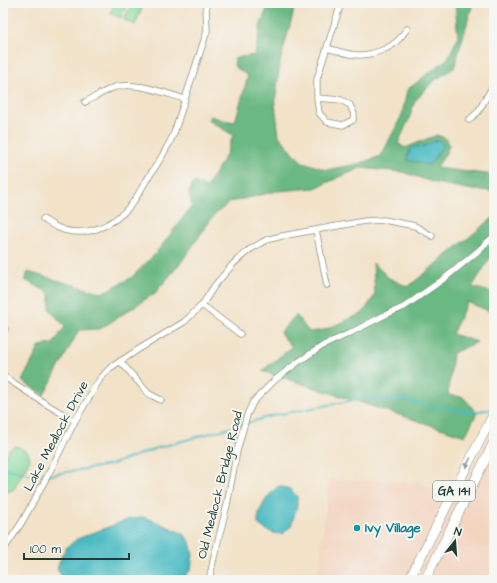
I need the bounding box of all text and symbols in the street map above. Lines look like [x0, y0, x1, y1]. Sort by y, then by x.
street label: Lake Medlock Drive [19, 378, 93, 494]
street label: Old Medlock Bridge Road [193, 409, 248, 561]
one-way arrow [465, 457, 472, 469]
road number: GA 141 [433, 481, 475, 501]
place label: Ivy Village [365, 519, 421, 539]
north arrow [435, 521, 475, 561]
marker: Ivy Village [352, 523, 362, 533]
text: N [452, 524, 463, 540]
scale bar [24, 535, 129, 561]
text: 100 m [30, 541, 61, 558]

